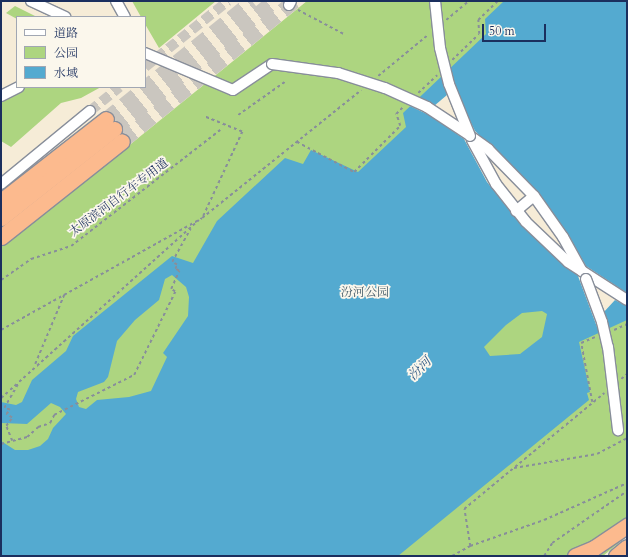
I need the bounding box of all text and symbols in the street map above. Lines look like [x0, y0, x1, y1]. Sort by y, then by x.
legend [16, 16, 146, 88]
scale bar [484, 16, 548, 42]
text: 50 m [489, 23, 515, 39]
text: 道路 [54, 25, 78, 41]
text: 公园 [54, 45, 78, 61]
text: 水域 [54, 65, 78, 81]
street label: 太原滨河自行车专用道 [67, 156, 171, 240]
park label: 汾河公园 [341, 286, 389, 300]
water label: 汾河 [405, 354, 435, 384]

